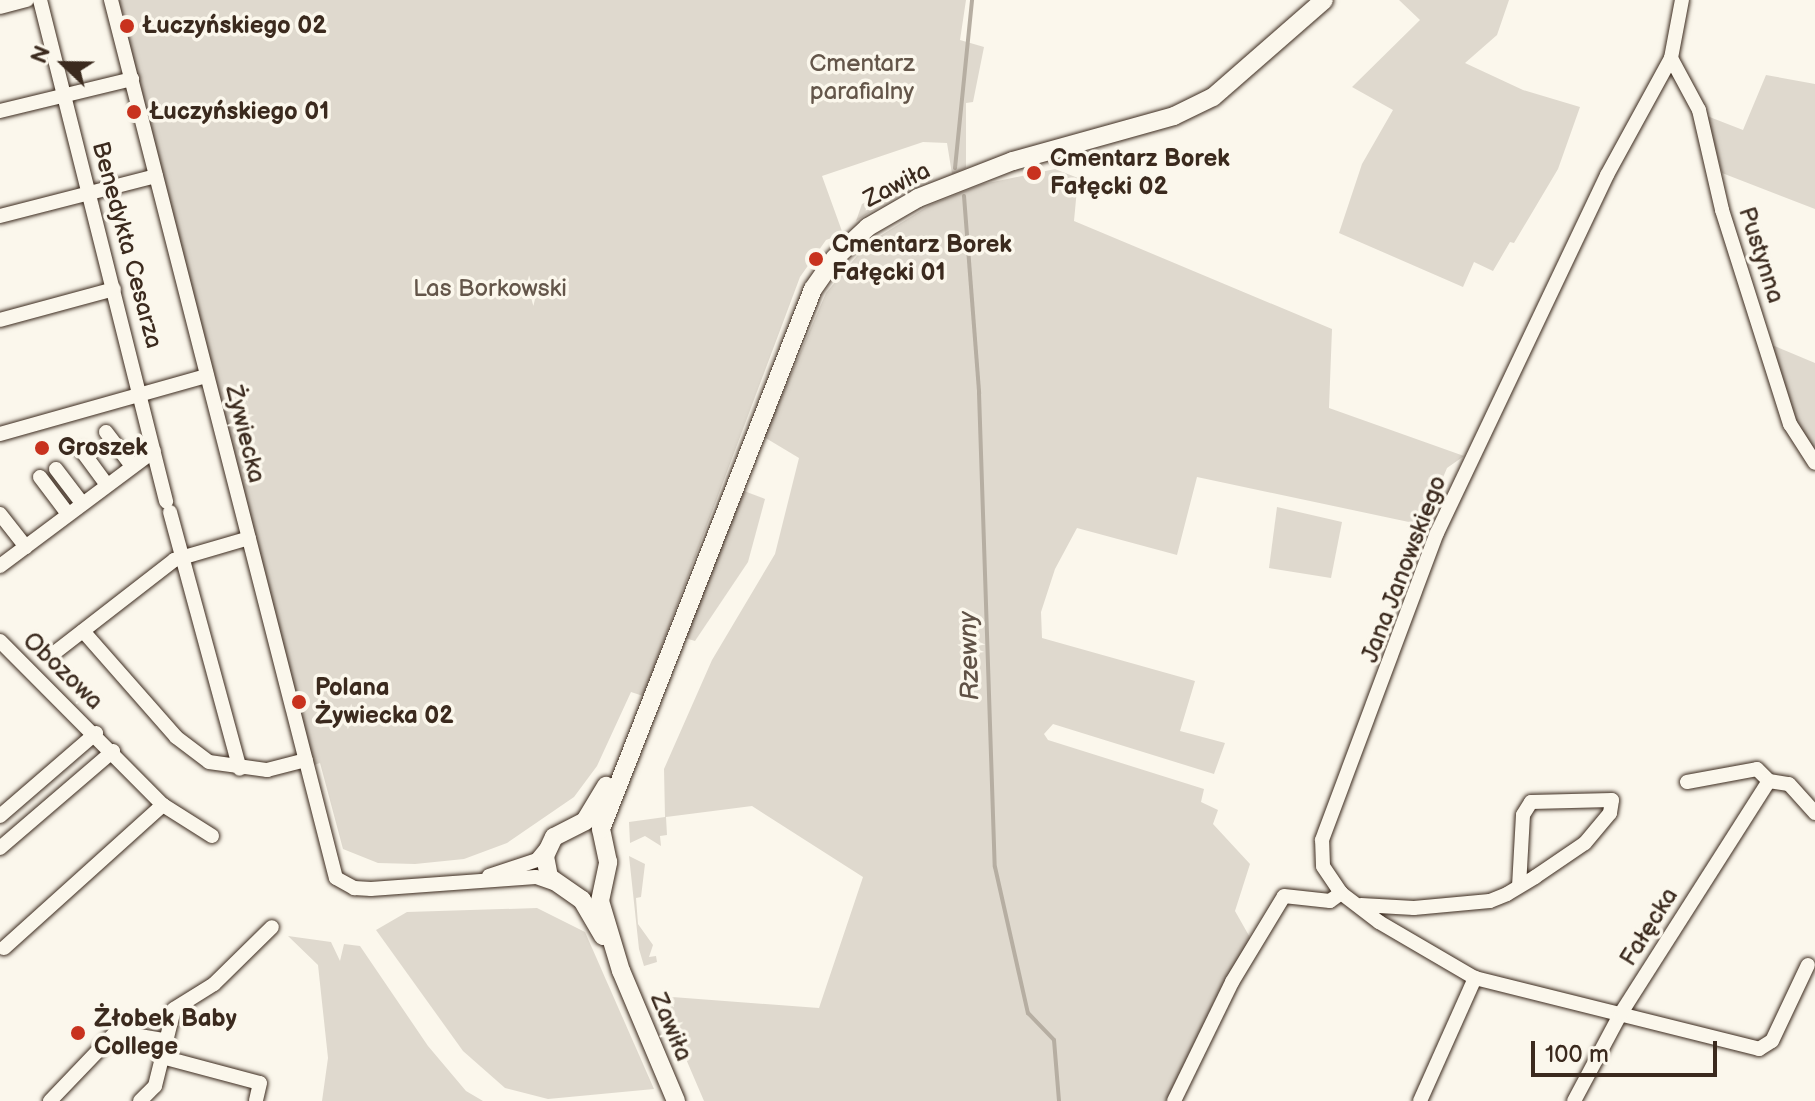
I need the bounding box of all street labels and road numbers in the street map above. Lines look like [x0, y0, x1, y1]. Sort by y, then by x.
street label: Benedykta Cesarza [86, 138, 168, 352]
street label: Zawiła [859, 156, 935, 214]
street label: Pustynna [1732, 203, 1790, 307]
street label: Żywiecka [219, 382, 271, 486]
street label: Jana Janowskiego [1355, 471, 1453, 667]
street label: Obozowa [17, 626, 109, 716]
street label: Fałęcka [1614, 883, 1684, 971]
street label: Zawiła [644, 989, 698, 1065]

